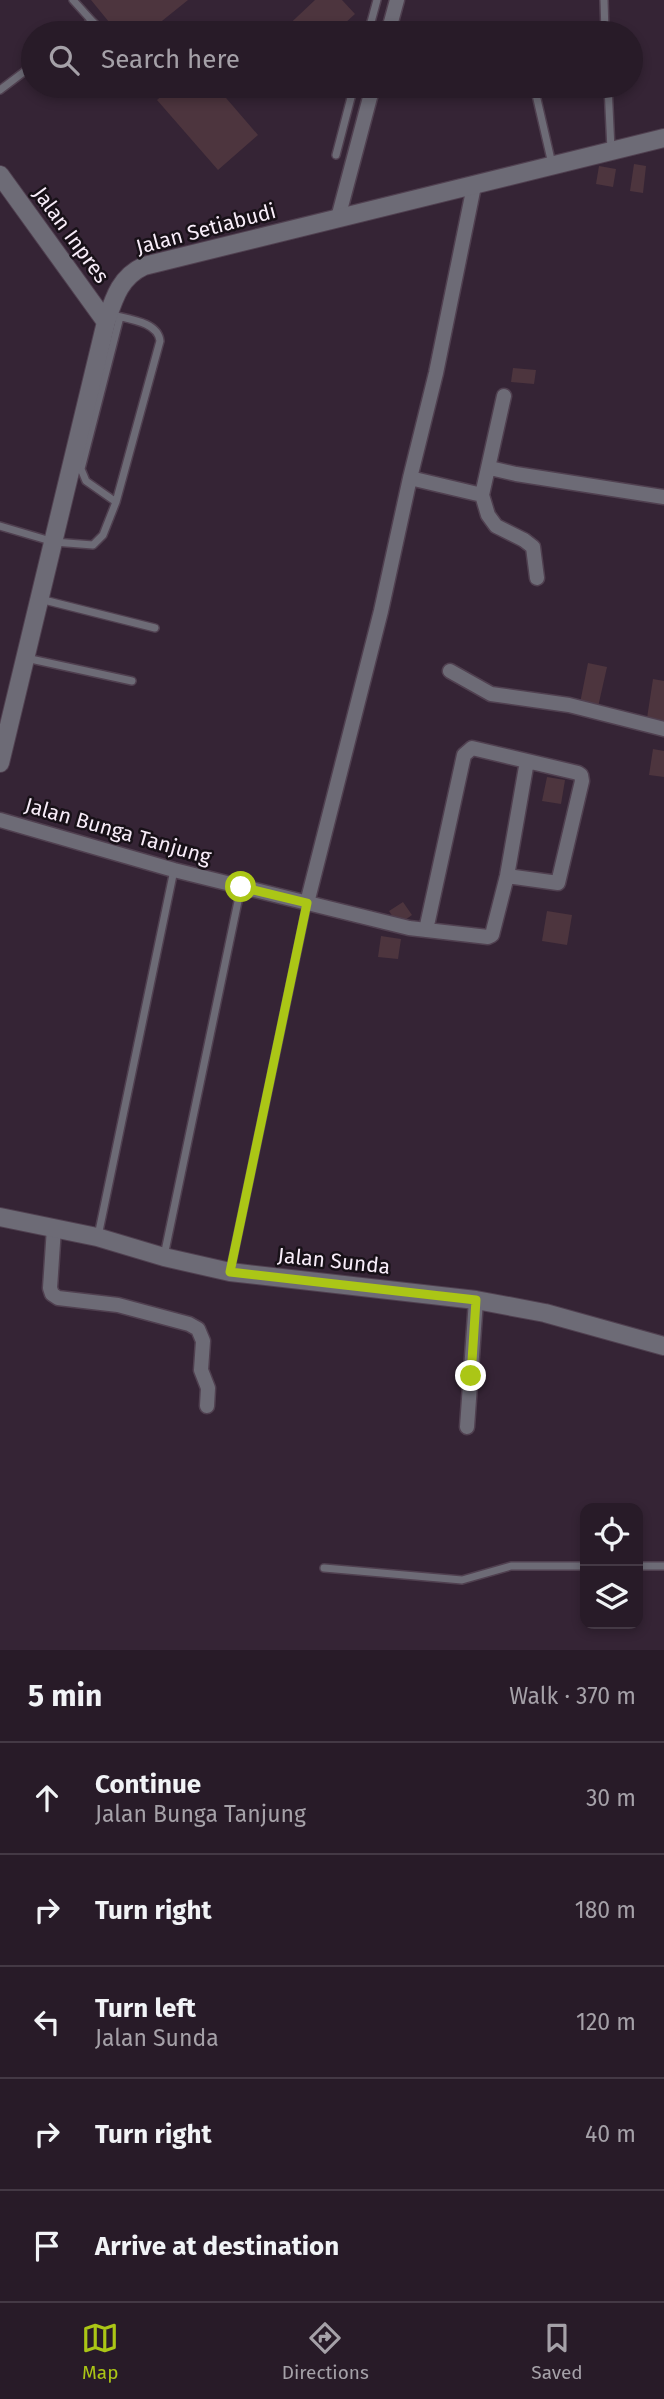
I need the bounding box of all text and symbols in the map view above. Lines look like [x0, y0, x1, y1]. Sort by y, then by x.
search box [21, 21, 643, 98]
icon: search [45, 41, 83, 79]
text: Search here [101, 44, 240, 75]
street label: Jalan Inpres [27, 182, 115, 288]
street label: Jalan Setiabudi [133, 198, 279, 260]
street label: Jalan Bunga Tanjung [22, 792, 214, 870]
route start [225, 871, 256, 902]
street label: Jalan Sunda [276, 1242, 392, 1280]
route end [455, 1360, 486, 1391]
map controls [580, 1503, 643, 1629]
button: locate [580, 1503, 643, 1566]
button: layers [580, 1566, 643, 1629]
text: 5 min [28, 1678, 102, 1714]
text: Walk · 370 m [509, 1682, 636, 1710]
text: Continue [95, 1769, 201, 1800]
icon: ahead [28, 1779, 66, 1817]
text: 30 m [586, 1784, 636, 1812]
text: Jalan Bunga Tanjung [95, 1800, 306, 1828]
icon: right [28, 1891, 66, 1929]
text: Turn right [95, 1895, 212, 1926]
text: 180 m [575, 1896, 636, 1924]
text: Turn left [95, 1993, 196, 2024]
icon: left [28, 2003, 66, 2041]
text: 120 m [576, 2008, 636, 2036]
text: Jalan Sunda [95, 2024, 219, 2052]
icon: right [28, 2115, 66, 2153]
text: Turn right [95, 2119, 212, 2150]
text: 40 m [585, 2120, 636, 2148]
icon: arrive [28, 2227, 66, 2265]
text: Arrive at destination [95, 2231, 339, 2262]
tab: Map [81, 2319, 119, 2384]
tab: Directions [282, 2319, 369, 2384]
tab: Saved [531, 2319, 583, 2384]

